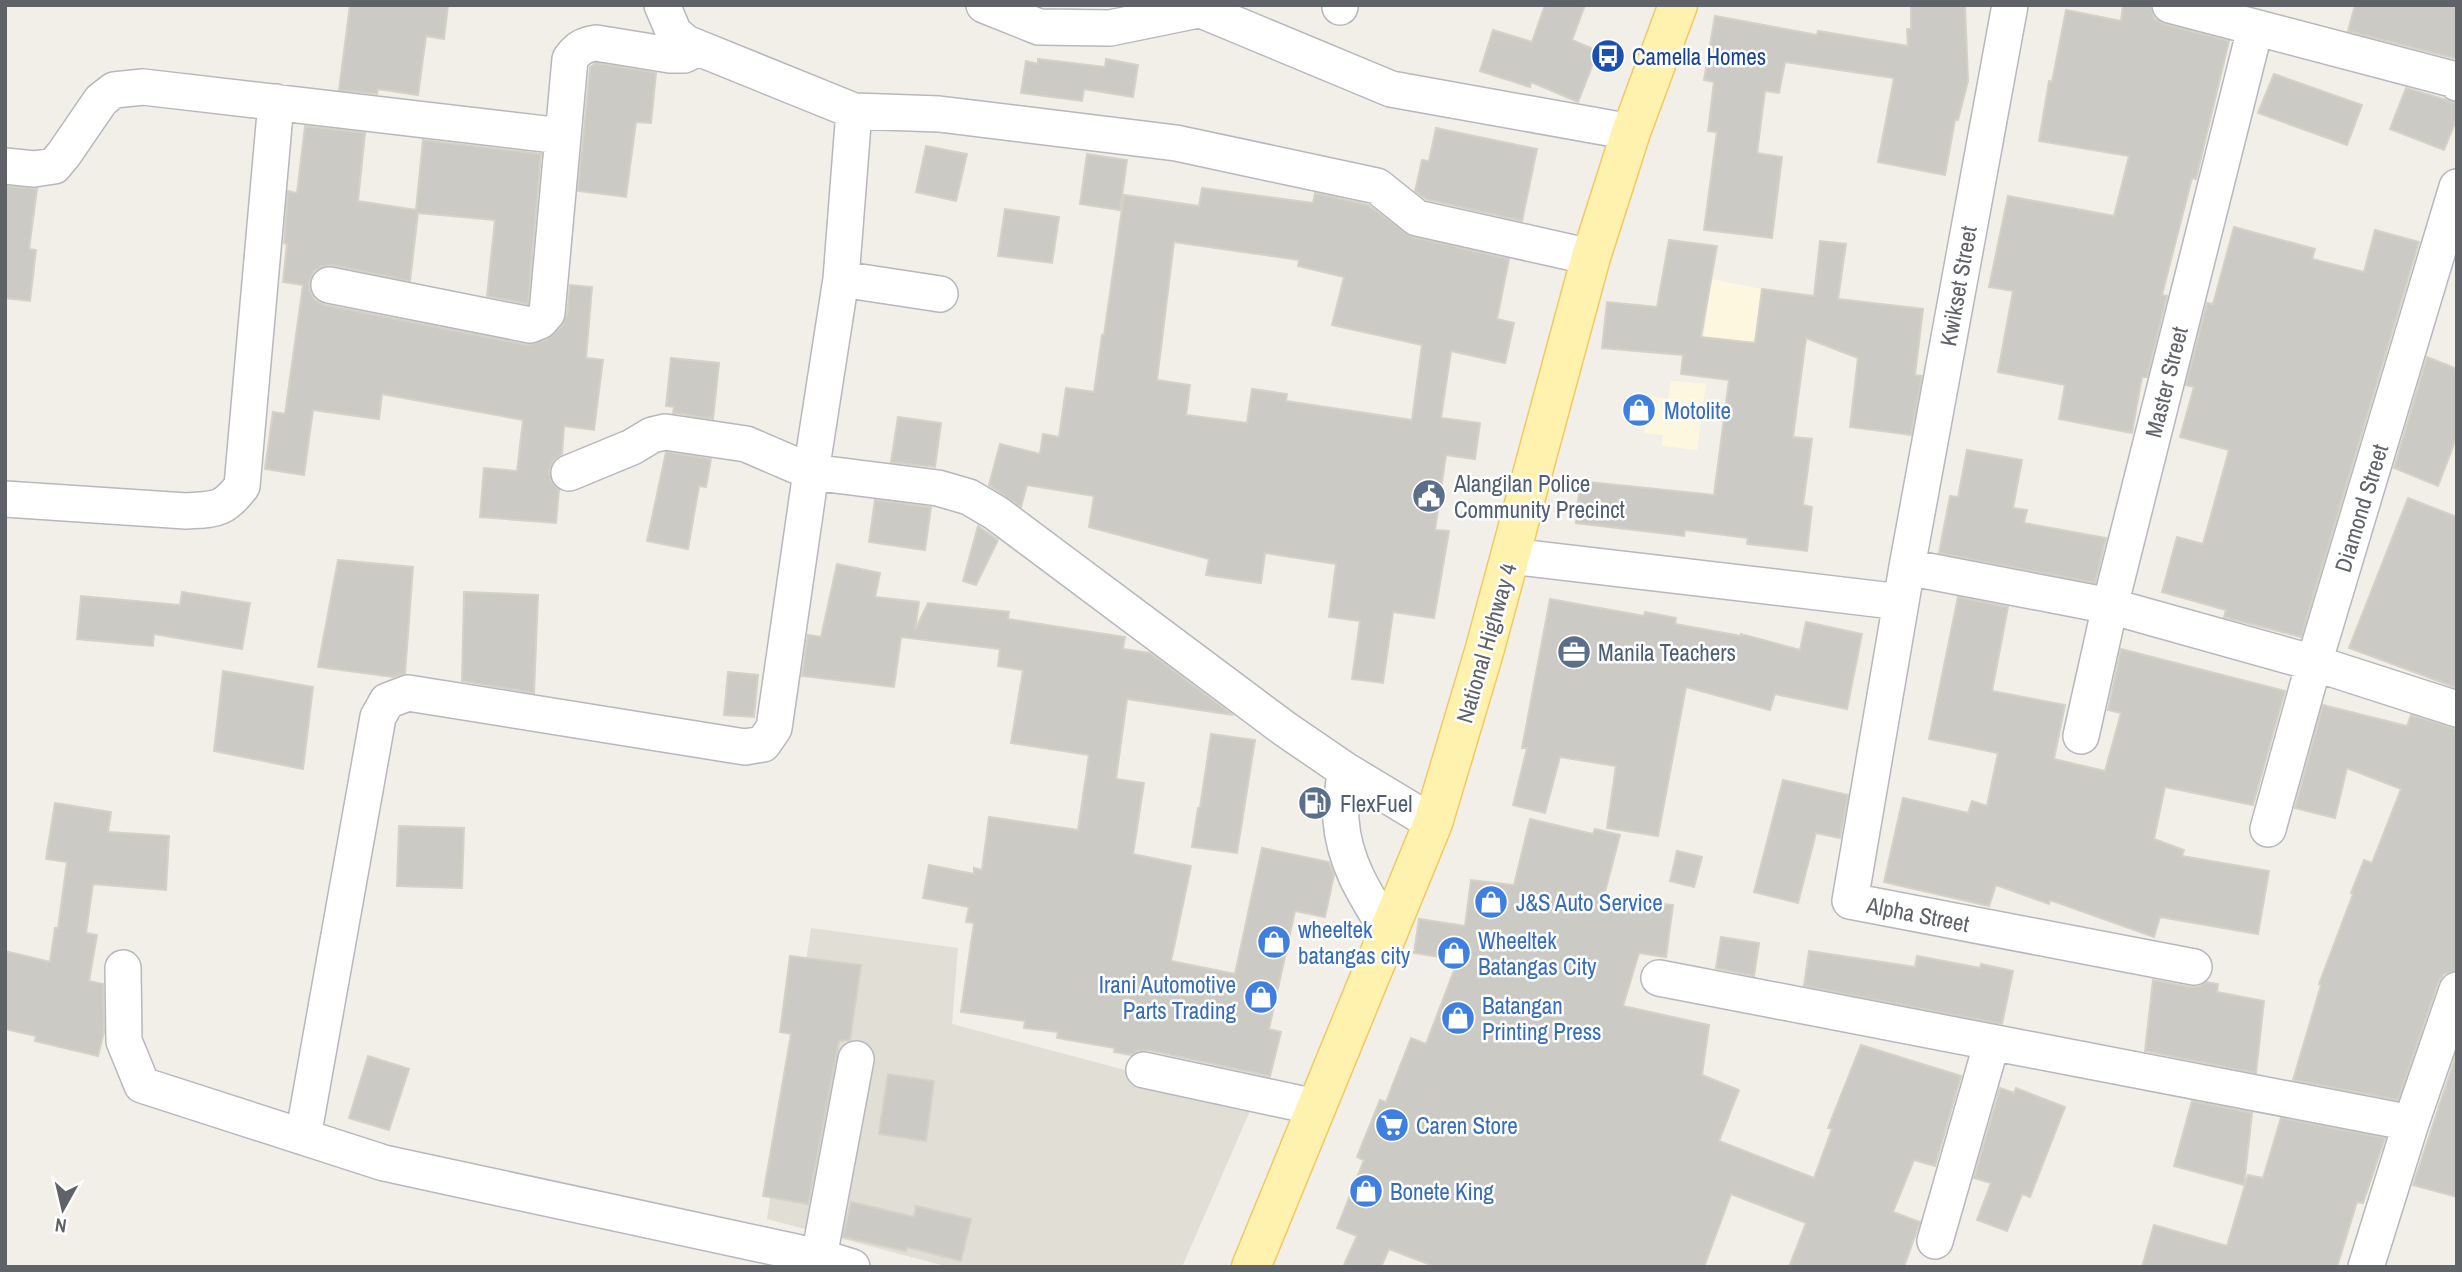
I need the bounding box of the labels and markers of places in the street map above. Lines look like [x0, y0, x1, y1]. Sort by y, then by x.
bus stop icon: Camella Homes [1589, 37, 1627, 75]
place label: Camella Homes [1632, 41, 1766, 72]
shop icon: Motolite [1620, 391, 1658, 429]
place label: Motolite [1664, 395, 1731, 426]
place label: Alangilan Police Community Precinct [1453, 468, 1625, 525]
public building icon: Alangilan Police Community Precinct [1410, 477, 1448, 515]
office icon: Manila Teachers [1555, 633, 1593, 671]
place label: Manila Teachers [1598, 637, 1736, 668]
fuel station icon: FlexFuel [1296, 784, 1334, 822]
place label: FlexFuel [1340, 788, 1412, 819]
shop icon: J&S Auto Service [1472, 883, 1510, 921]
place label: J&S Auto Service [1516, 887, 1663, 918]
place label: wheeltek batangas city [1298, 914, 1411, 971]
shop icon: wheeltek batangas city [1255, 923, 1293, 961]
place label: Wheeltek Batangas City [1478, 925, 1597, 982]
shop icon: Wheeltek Batangas City [1435, 934, 1473, 972]
place label: Irani Automotive Parts Trading [1099, 969, 1236, 1026]
shop icon: Irani Automotive Parts Trading [1242, 978, 1280, 1016]
place label: Batangan Printing Press [1482, 990, 1602, 1047]
shop icon: Batangan Printing Press [1439, 999, 1477, 1037]
supermarket icon: Caren Store [1373, 1106, 1411, 1144]
place label: Caren Store [1416, 1110, 1518, 1141]
shop icon: Bonete King [1347, 1172, 1385, 1210]
place label: Bonete King [1390, 1176, 1494, 1207]

